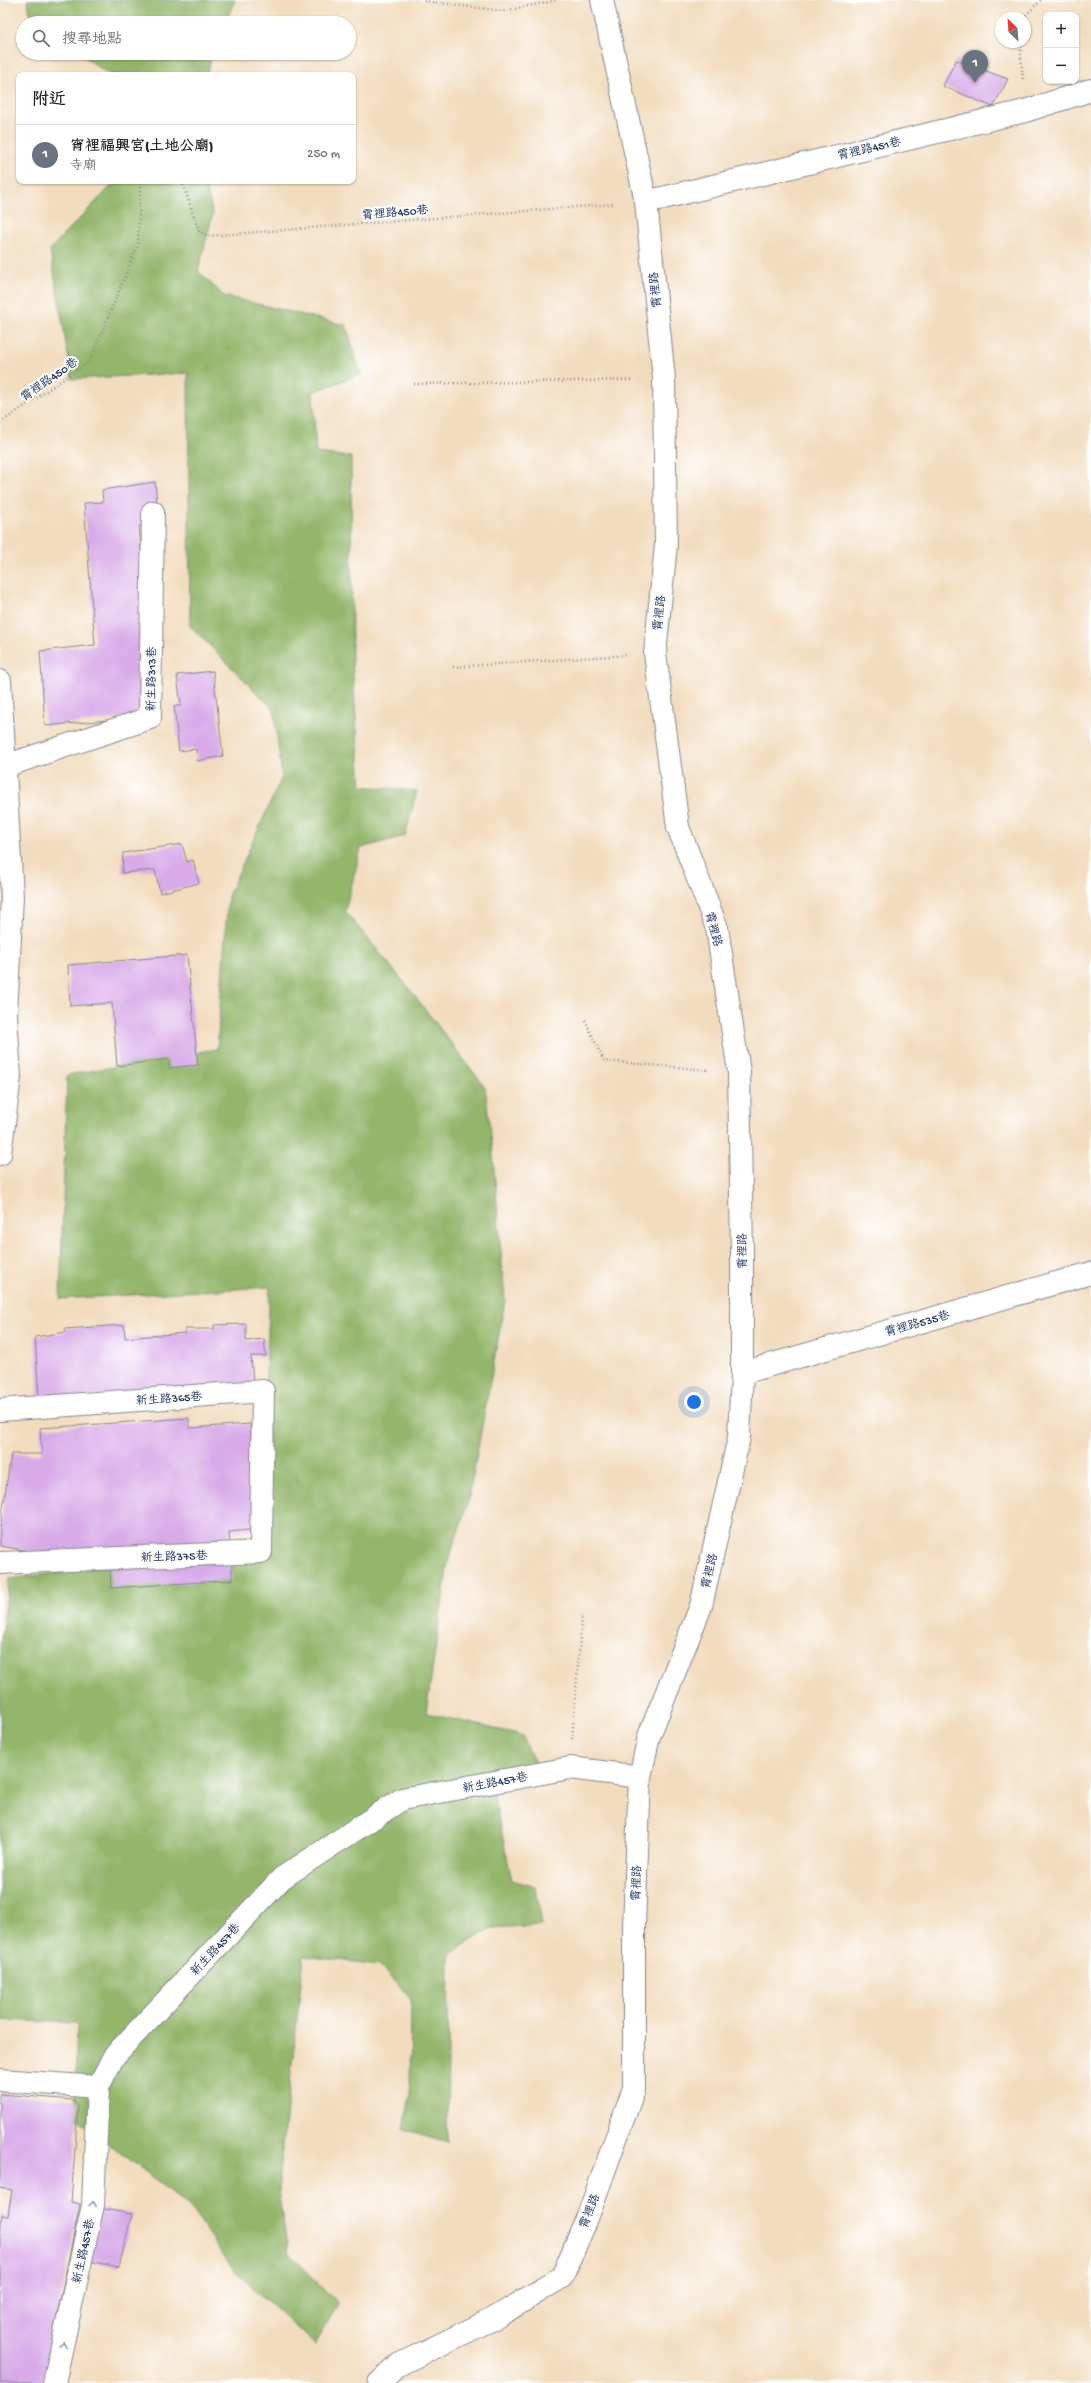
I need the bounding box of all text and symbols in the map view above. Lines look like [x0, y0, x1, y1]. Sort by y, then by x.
north arrow [995, 12, 1031, 48]
map controls [1043, 12, 1079, 84]
button: + [1043, 12, 1079, 48]
search box [16, 16, 356, 60]
icon: search [30, 27, 52, 49]
text: 搜尋地點 [62, 31, 122, 49]
button: − [1043, 48, 1079, 84]
pin: 1 [962, 50, 988, 83]
text: 附近 [32, 91, 66, 111]
street label: 霄裡路451巷 [836, 135, 903, 164]
text: 宵裡福興宮(土地公廟) [70, 138, 214, 156]
text: 1 [42, 147, 48, 162]
text: 250 m [307, 147, 340, 162]
text: 寺廟 [70, 159, 96, 174]
street label: 霄裡路450巷 [361, 203, 429, 224]
street label: 霄裡路 [647, 271, 666, 309]
street label: 霄裡路450巷 [18, 355, 82, 406]
street label: 霄裡路 [651, 594, 670, 632]
street label: 新生路313巷 [144, 646, 161, 712]
street label: 霄裡路 [701, 910, 724, 949]
street label: 霄裡路 [736, 1233, 751, 1269]
street label: 霄裡路535巷 [883, 1308, 952, 1341]
street label: 新生路365巷 [135, 1390, 203, 1409]
your location [684, 1392, 704, 1412]
street label: 新生路375巷 [140, 1549, 208, 1566]
street label: 霄裡路 [699, 1552, 722, 1591]
street label: 新生路457巷 [461, 1770, 529, 1797]
street label: 霄裡路 [629, 1865, 646, 1901]
street label: 新生路457巷 [188, 1921, 244, 1979]
street label: 霄裡路 [577, 2192, 604, 2231]
one-way arrow [88, 2201, 97, 2207]
street label: 新生路457巷 [70, 2217, 99, 2285]
one-way arrow [58, 2342, 66, 2348]

